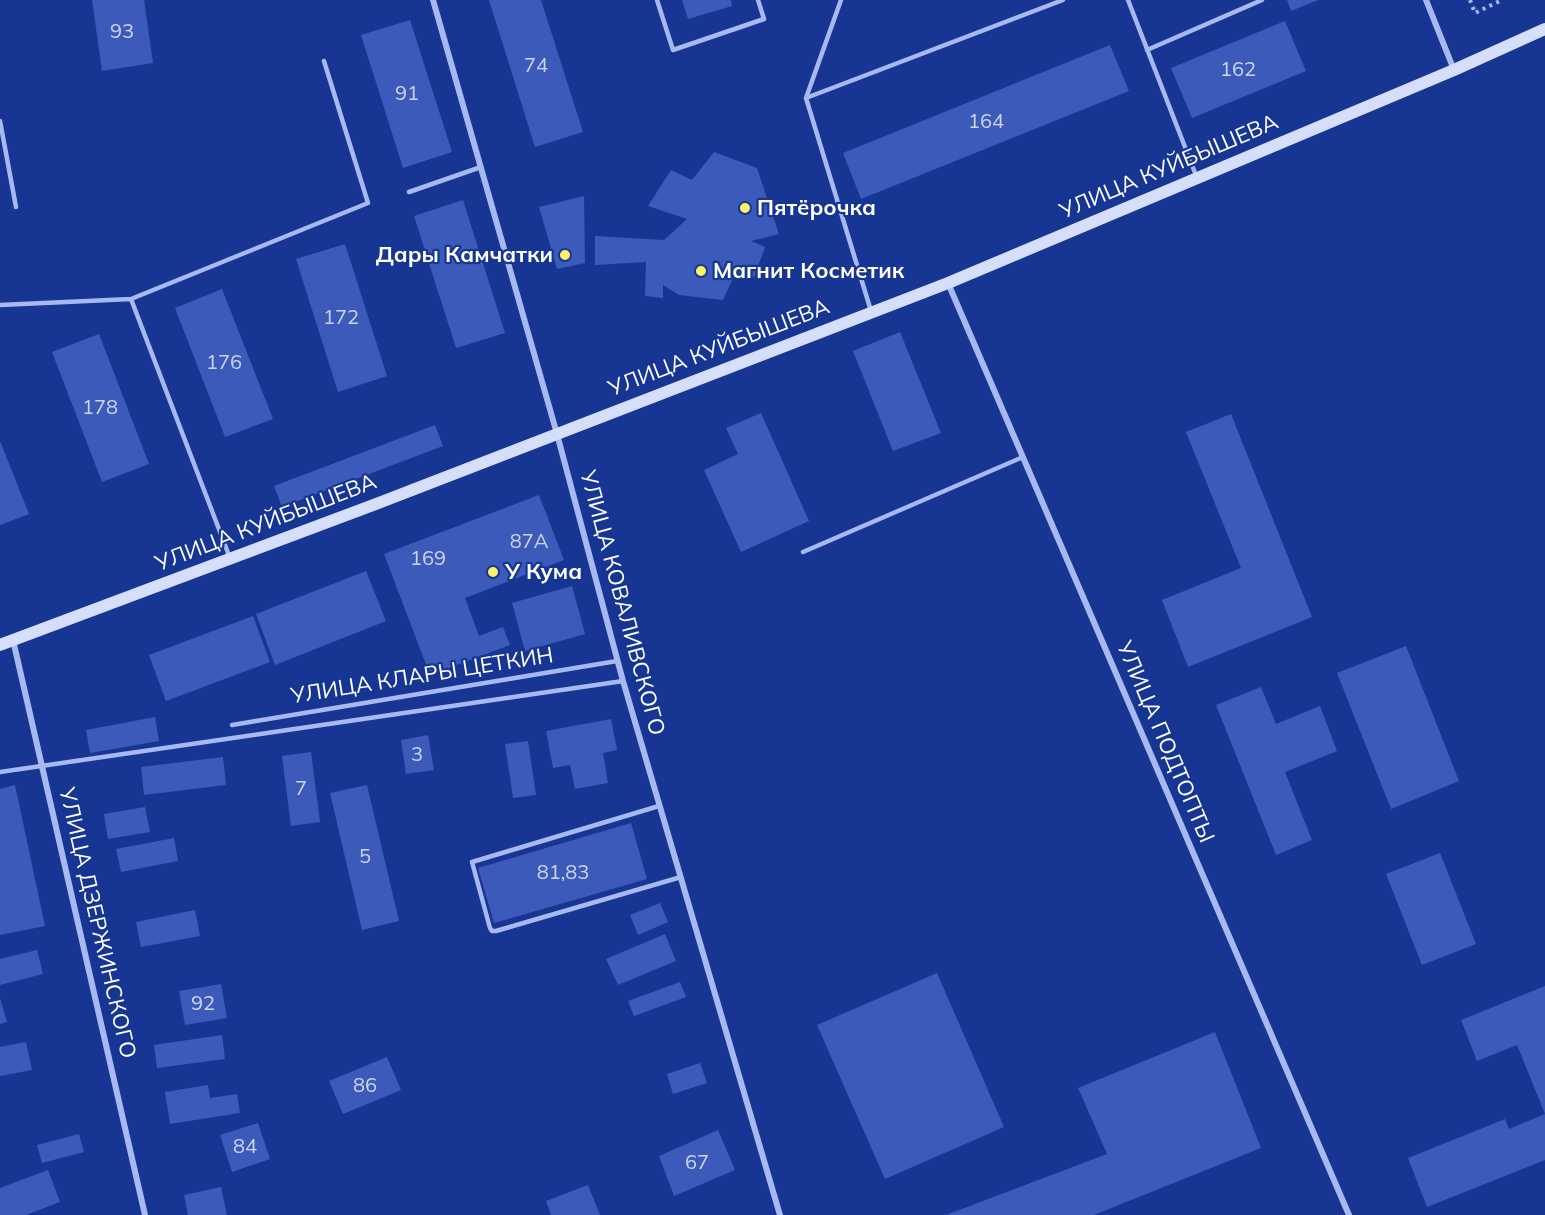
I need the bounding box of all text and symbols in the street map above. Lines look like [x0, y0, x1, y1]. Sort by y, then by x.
house number: 93 [110, 20, 134, 44]
house number: 74 [524, 54, 548, 78]
house number: 162 [1220, 58, 1256, 82]
house number: 91 [395, 82, 419, 106]
street label: УЛИЦА КУЙБЫШЕВА [1056, 109, 1282, 225]
house number: 164 [968, 110, 1004, 134]
place label: Пятёрочка [757, 195, 876, 221]
marker: Пятёрочка [738, 201, 752, 215]
place label: Дары Камчатки [376, 242, 553, 268]
marker: Дары Камчатки [558, 248, 572, 262]
place label: Магнит Косметик [713, 258, 904, 284]
marker: Магнит Косметик [694, 264, 708, 278]
street label: УЛИЦА КУЙБЫШЕВА [605, 294, 833, 402]
house number: 172 [323, 306, 359, 330]
house number: 176 [206, 351, 242, 375]
house number: 178 [82, 396, 118, 420]
street label: УЛИЦА КОВАЛИВСКОГО [574, 468, 670, 738]
street label: УЛИЦА КУЙБЫШЕВА [152, 469, 380, 577]
house number: 87А [510, 530, 548, 554]
house number: 169 [410, 547, 446, 571]
place label: У Кума [505, 559, 582, 585]
marker: У Кума [486, 565, 500, 579]
street label: УЛИЦА ПОДТОПТЫ [1111, 637, 1219, 847]
street label: УЛИЦА КЛАРЫ ЦЕТКИН [289, 642, 555, 710]
house number: 3 [411, 743, 423, 767]
house number: 7 [295, 777, 307, 801]
street label: УЛИЦА ДЗЕРЖИНСКОГО [53, 785, 141, 1061]
house number: 5 [359, 845, 371, 869]
house number: 81,83 [537, 861, 589, 885]
house number: 92 [191, 992, 215, 1016]
house number: 86 [353, 1074, 377, 1098]
house number: 84 [233, 1135, 257, 1159]
house number: 67 [685, 1151, 709, 1175]

